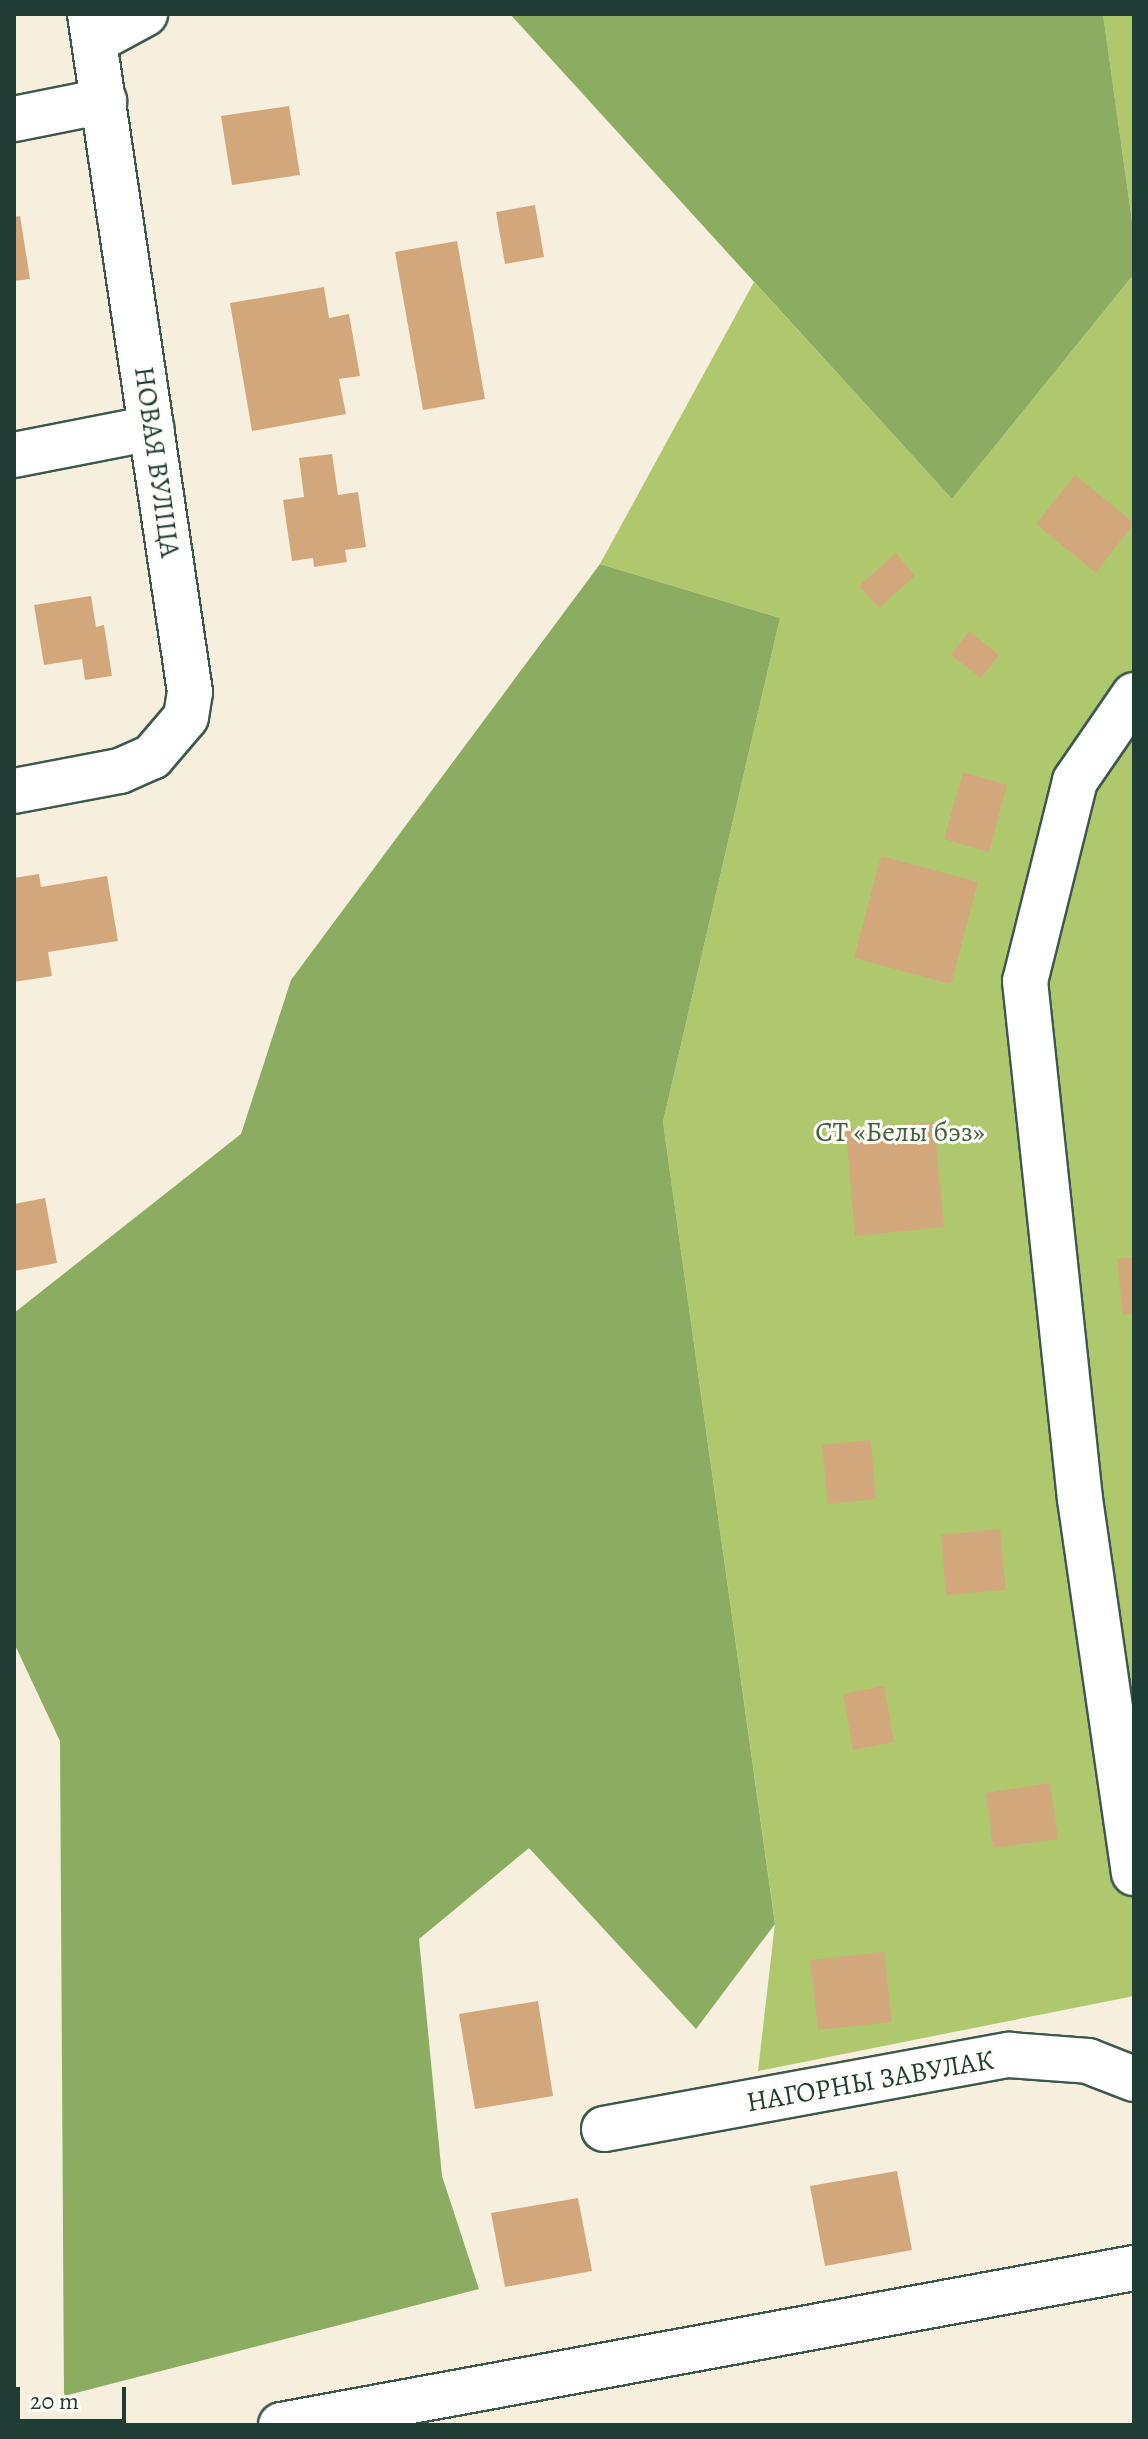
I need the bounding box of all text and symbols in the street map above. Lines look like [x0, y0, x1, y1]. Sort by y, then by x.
street label: НОВАЯ ВУЛІЦА [127, 364, 187, 560]
park label: СТ «Белы бэз» [815, 1115, 985, 1149]
street label: НАГОРНЫ ЗАВУЛАК [744, 2043, 996, 2119]
scale bar [20, 2371, 130, 2421]
text: 20 m [30, 2385, 79, 2417]

